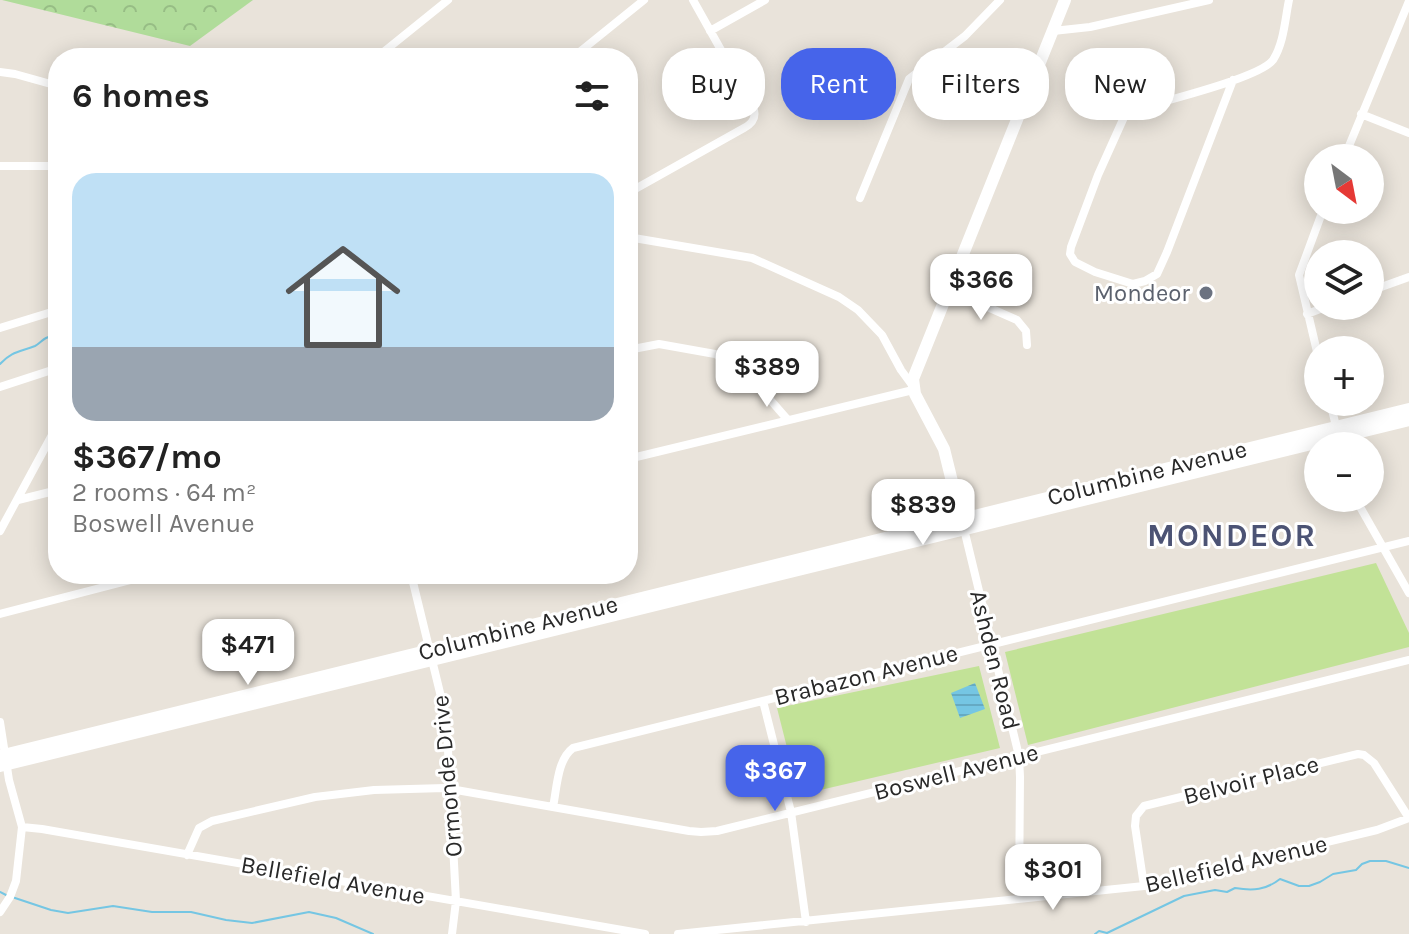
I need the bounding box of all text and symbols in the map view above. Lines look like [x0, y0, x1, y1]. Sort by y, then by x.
chip: Buy [662, 48, 765, 120]
chip: Rent [781, 48, 896, 120]
chip: Filters [912, 48, 1049, 120]
chip: New [1065, 48, 1175, 120]
icon: filters [570, 74, 614, 118]
text: 6 homes [72, 76, 210, 116]
north arrow [1304, 144, 1384, 224]
map controls [1304, 144, 1384, 512]
icon: home [271, 225, 415, 369]
button: layers [1304, 240, 1384, 320]
pin: $366 [934, 254, 1028, 322]
text: $366 [948, 264, 1014, 295]
place label: Mondeor [1094, 279, 1190, 307]
marker: Mondeor [1197, 284, 1215, 302]
button: + [1304, 336, 1384, 416]
pin: $389 [720, 341, 814, 409]
text: $389 [734, 351, 800, 382]
button: − [1304, 432, 1384, 512]
street label: Columbine Avenue [1044, 435, 1250, 511]
text: $367/mo [72, 437, 222, 477]
text: 2 rooms · 64 m² [72, 477, 256, 508]
pin: $839 [876, 479, 970, 547]
text: $839 [890, 489, 956, 520]
text: Boswell Avenue [72, 508, 255, 539]
district label: MONDEOR [1147, 517, 1317, 554]
street label: Ashden Road [964, 587, 1026, 733]
street label: Columbine Avenue [415, 590, 621, 666]
pin: $471 [201, 619, 295, 687]
text: $471 [220, 629, 276, 660]
street label: Brabazon Avenue [771, 639, 961, 711]
street label: Ormonde Drive [426, 694, 468, 858]
street label: Boswell Avenue [871, 738, 1041, 806]
pin: $367 [728, 745, 822, 813]
street label: Belvoir Place [1180, 750, 1322, 810]
text: $367 [744, 755, 806, 786]
street label: Bellefield Avenue [1142, 829, 1330, 899]
pin: $301 [1006, 844, 1100, 912]
street label: Bellefield Avenue [239, 850, 427, 910]
text: $301 [1023, 854, 1083, 885]

